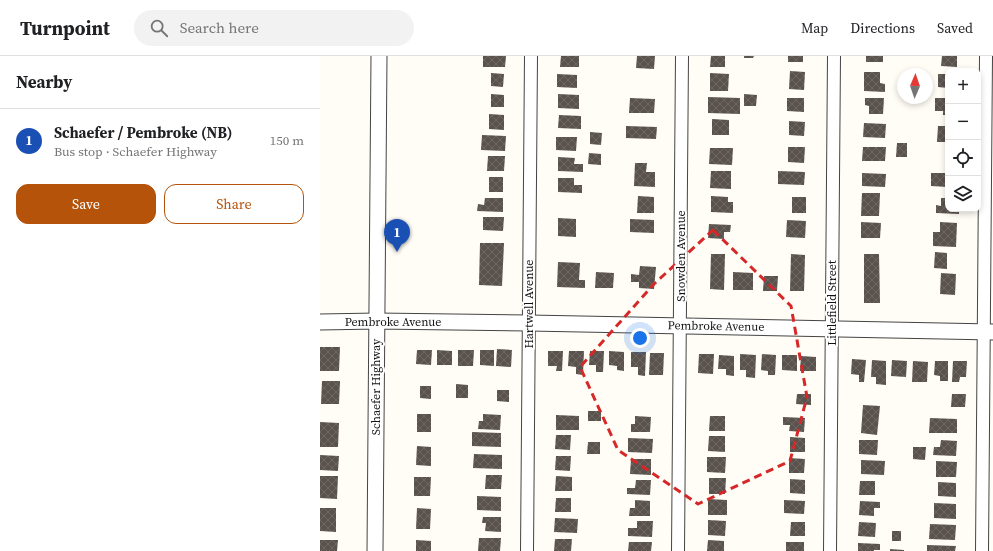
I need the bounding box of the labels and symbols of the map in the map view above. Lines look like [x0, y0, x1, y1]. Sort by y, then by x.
north arrow [897, 68, 933, 104]
street label: Snowden Avenue [673, 210, 689, 302]
pin: 1 [384, 219, 410, 252]
street label: Hartwell Avenue [521, 260, 537, 348]
street label: Littlefield Street [824, 260, 840, 346]
street label: Pembroke Avenue [345, 314, 441, 330]
street label: Pembroke Avenue [667, 317, 765, 335]
your location [630, 328, 650, 348]
street label: Schaefer Highway [368, 338, 384, 435]

